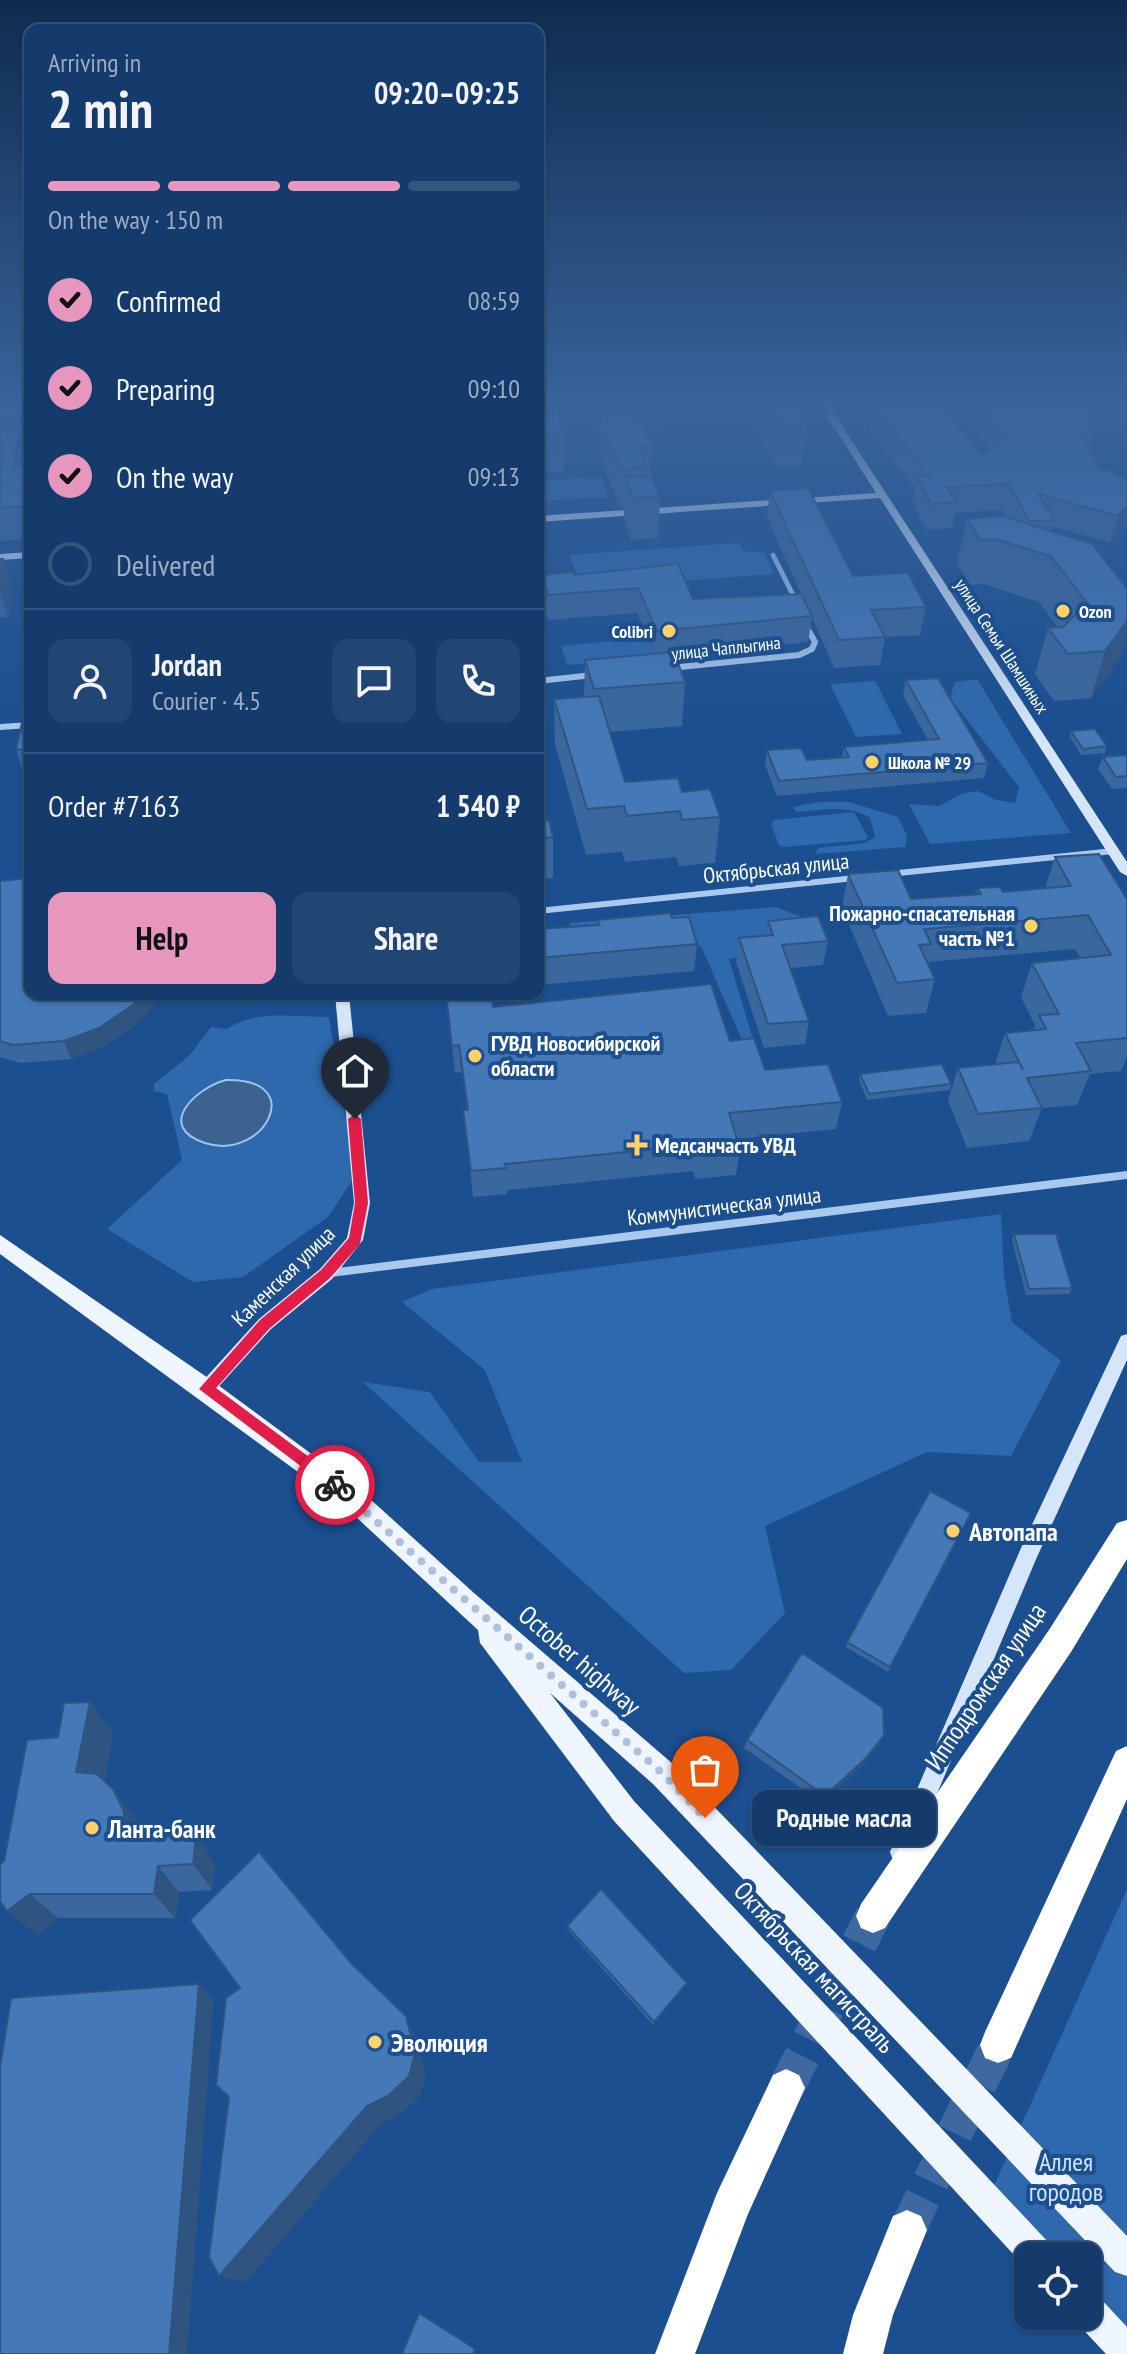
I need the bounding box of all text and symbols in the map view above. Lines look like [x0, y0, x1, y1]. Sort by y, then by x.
text: Arriving in [48, 46, 141, 79]
text: 09:20–09:25 [374, 73, 520, 112]
text: 2 min [48, 75, 153, 142]
text: On the way · 150 m [48, 203, 223, 236]
icon: check [48, 278, 92, 322]
text: Confirmed [116, 281, 221, 320]
text: 08:59 [468, 284, 520, 317]
icon: check [48, 366, 92, 410]
text: Preparing [116, 369, 215, 408]
text: 09:10 [468, 372, 520, 405]
icon: check [48, 454, 92, 498]
text: On the way [116, 457, 233, 496]
text: 09:13 [468, 460, 520, 493]
text: Delivered [116, 545, 215, 584]
street label: улица Семьи Шамшиных [950, 574, 1055, 718]
place label: Ozon [1079, 600, 1112, 623]
marker: Ozon [1054, 602, 1072, 620]
place label: Colibri [612, 620, 653, 643]
marker: Colibri [660, 622, 678, 640]
street label: улица Чаплыгина [670, 631, 782, 665]
button: person [48, 639, 132, 723]
button: chat [332, 639, 416, 723]
button: phone [436, 639, 520, 723]
text: Jordan [152, 645, 222, 684]
text: Courier · 4.5 [152, 684, 261, 717]
place label: Школа № 29 [888, 751, 971, 774]
marker: Школа № 29 [863, 753, 881, 771]
text: Order #7163 [48, 786, 180, 825]
text: 1 540 ₽ [436, 786, 520, 825]
street label: Октябрьская улица [702, 846, 850, 890]
button: Help [48, 892, 276, 984]
button: Share [292, 892, 520, 984]
place label: Пожарно-спасательная часть №1 [829, 899, 1015, 952]
marker: Пожарно-спасательная часть №1 [1022, 917, 1040, 935]
place label: ГУВД Новосибирской области [491, 1029, 661, 1082]
pin [321, 1037, 389, 1119]
marker: ГУВД Новосибирской области [466, 1047, 484, 1065]
icon: home [333, 1049, 377, 1093]
place label: Медсанчасть УВД [655, 1131, 796, 1159]
marker: Медсанчасть УВД [626, 1134, 648, 1156]
street label: Коммунистическая улица [626, 1180, 822, 1232]
street label: Каменская улица [225, 1220, 341, 1332]
courier [295, 1445, 375, 1525]
icon: bike [313, 1463, 357, 1507]
place label: Автопапа [968, 1515, 1058, 1548]
marker: Автопапа [944, 1522, 962, 1540]
street label: Ипподромская улица [917, 1596, 1053, 1776]
street label: October highway [512, 1598, 648, 1722]
pin [671, 1736, 739, 1818]
icon: bag [683, 1748, 727, 1792]
callout: Родные масла [753, 1790, 937, 1846]
text: Родные масла [776, 1801, 912, 1834]
place label: Ланта-банк [107, 1812, 216, 1845]
marker: Ланта-банк [83, 1819, 101, 1837]
street label: Октябрьская магистраль [727, 1874, 903, 2060]
place label: Эволюция [391, 2026, 488, 2059]
marker: Эволюция [366, 2033, 384, 2051]
park label: Аллея городов [1029, 2145, 1103, 2208]
map controls [1014, 2242, 1102, 2330]
button: locate [1014, 2242, 1102, 2330]

